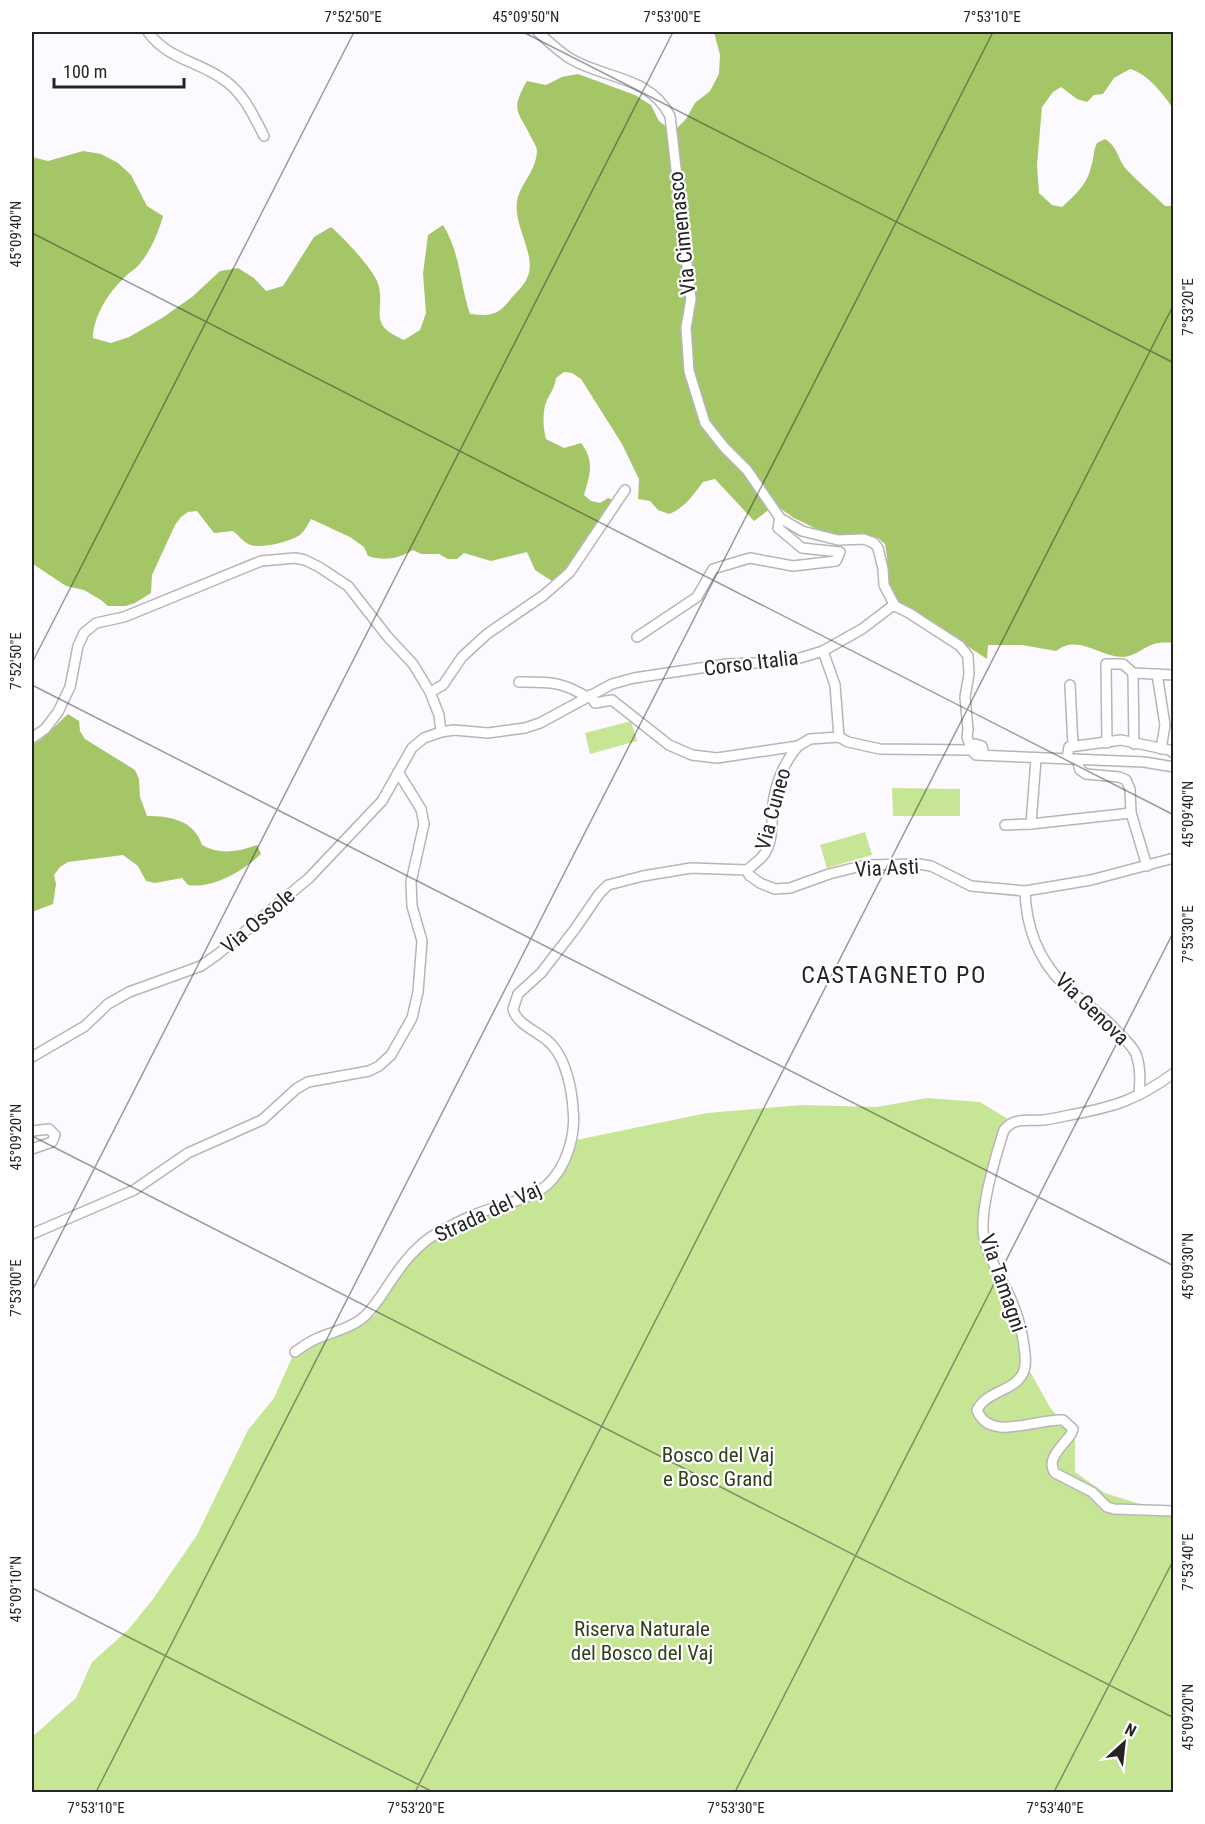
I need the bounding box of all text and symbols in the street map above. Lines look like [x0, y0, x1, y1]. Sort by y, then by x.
text: 7°52'50"E [324, 8, 382, 26]
text: 45°09'50"N [493, 8, 559, 26]
text: 7°53'00"E [643, 8, 701, 26]
text: 7°53'10"E [963, 8, 1021, 26]
scale bar [54, 51, 184, 89]
text: 100 m [63, 61, 107, 82]
street label: Via Cimenasco [664, 170, 700, 296]
text: 45°09'40"N [7, 201, 25, 267]
text: 7°53'20"E [1179, 278, 1197, 336]
text: 7°52'50"E [7, 632, 25, 690]
street label: Corso Italia [702, 645, 800, 681]
street label: Via Cuneo [751, 765, 795, 853]
text: 45°09'40"N [1179, 781, 1197, 847]
street label: Via Asti [854, 854, 920, 882]
street label: Via Ossole [216, 883, 300, 959]
text: 7°53'30"E [1179, 905, 1197, 963]
district label: CASTAGNETO PO [801, 961, 987, 989]
street label: Via Genova [1050, 968, 1134, 1050]
text: 45°09'20"N [7, 1104, 25, 1170]
street label: Strada del Vaj [431, 1177, 545, 1247]
street label: Via Tamagni [975, 1231, 1031, 1335]
text: 45°09'30"N [1179, 1233, 1197, 1299]
text: 7°53'00"E [7, 1259, 25, 1317]
park label: Bosco del Vaj e Bosc Grand [662, 1443, 774, 1491]
text: 7°53'40"E [1179, 1533, 1197, 1591]
text: 45°09'10"N [7, 1556, 25, 1622]
park label: Riserva Naturale del Bosco del Vaj [571, 1617, 713, 1665]
text: 45°09'20"N [1179, 1684, 1197, 1750]
north arrow [1094, 1713, 1154, 1773]
text: N [1122, 1719, 1139, 1741]
text: 7°53'10"E [67, 1799, 125, 1817]
text: 7°53'20"E [387, 1799, 445, 1817]
text: 7°53'30"E [707, 1799, 765, 1817]
text: 7°53'40"E [1026, 1799, 1084, 1817]

